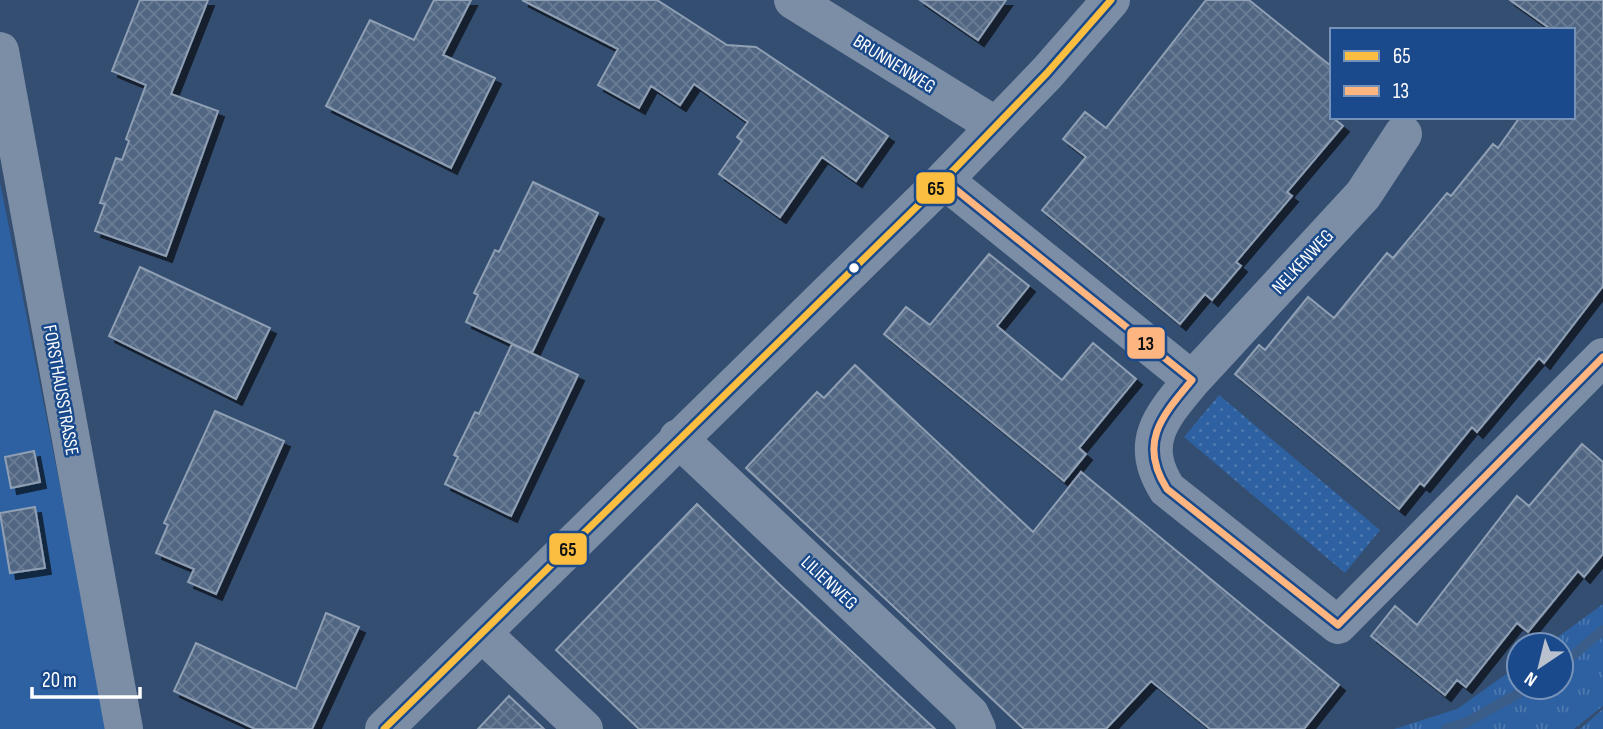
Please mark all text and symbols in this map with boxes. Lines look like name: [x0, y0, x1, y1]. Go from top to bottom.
legend: [1330, 28, 1575, 119]
street label: BRUNNENWEG: [849, 30, 940, 99]
text: 65: [1393, 44, 1411, 69]
text: 13: [1393, 79, 1409, 104]
line badge: 65: [915, 171, 956, 205]
text: 65: [927, 178, 945, 201]
street label: NELKENWEG: [1267, 225, 1339, 299]
unlabelled marker: [847, 261, 861, 275]
street label: FORSTHAUSSTRASSE: [38, 323, 83, 457]
line badge: 13: [1126, 326, 1166, 360]
text: 13: [1138, 333, 1154, 356]
line badge: 65: [548, 532, 588, 566]
text: 65: [559, 539, 577, 562]
street label: LILIENWEG: [796, 551, 862, 615]
north arrow: [1505, 631, 1575, 701]
scale bar: [32, 656, 140, 700]
text: N: [1520, 666, 1542, 691]
text: 20 m: [42, 668, 77, 693]

